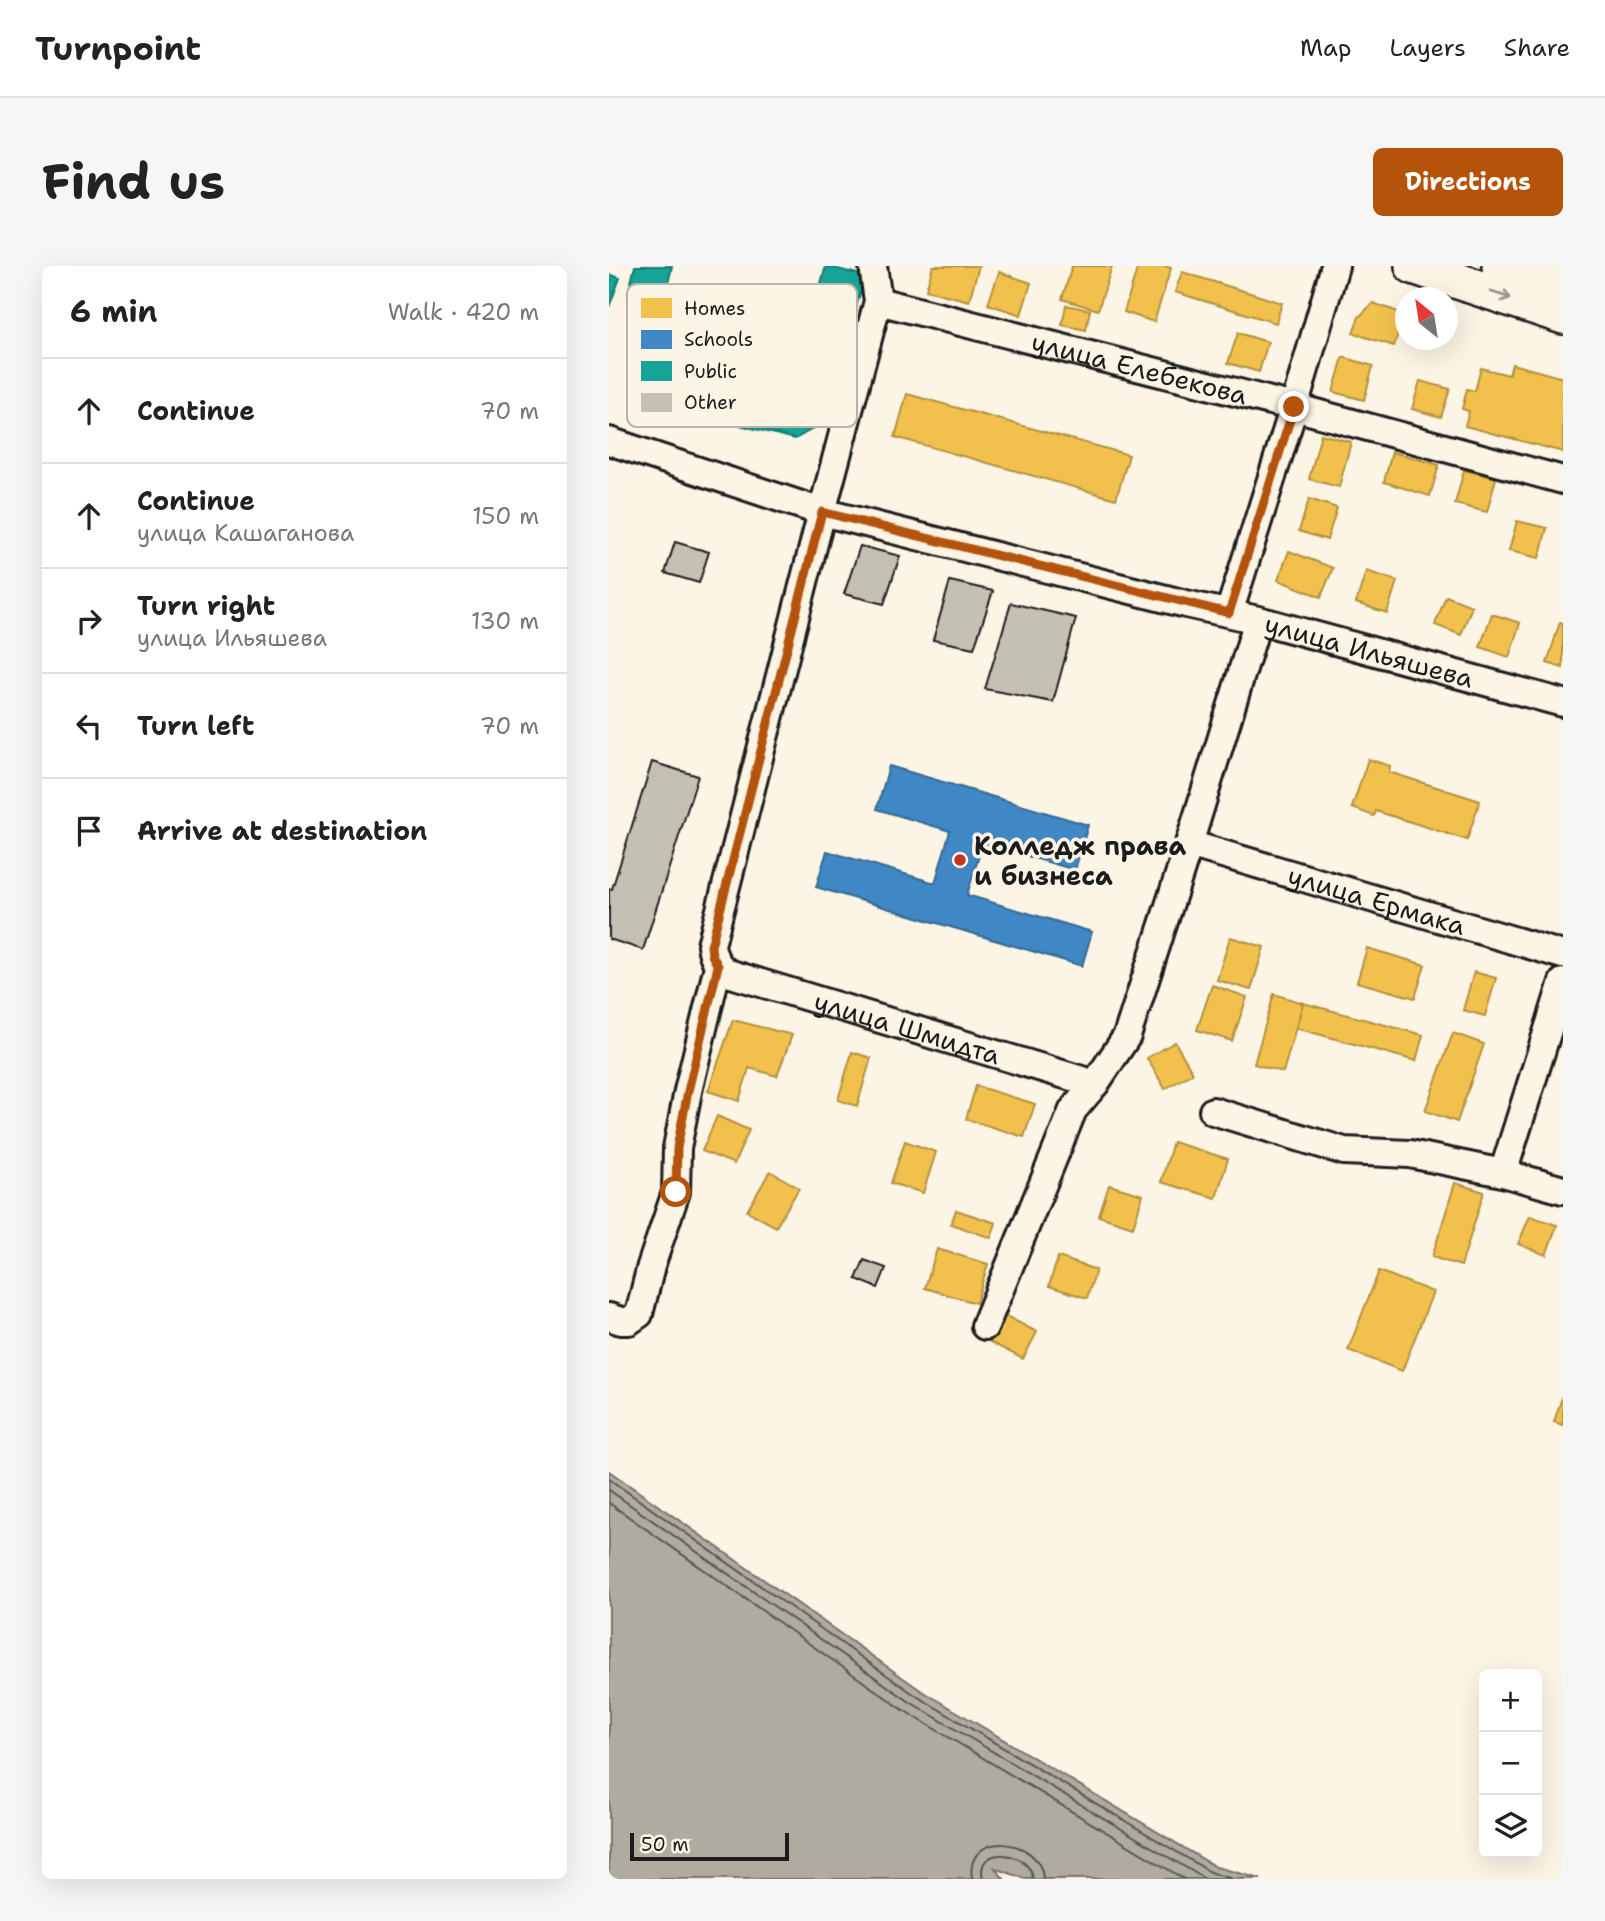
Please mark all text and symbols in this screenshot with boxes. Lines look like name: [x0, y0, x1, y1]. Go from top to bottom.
text: Turnpoint: [35, 26, 201, 71]
text: Map: [1300, 32, 1351, 64]
text: Layers: [1389, 32, 1466, 64]
text: Share: [1504, 32, 1570, 64]
button: Directions: [1373, 148, 1563, 216]
text: Find us: [42, 149, 225, 215]
legend: [627, 284, 857, 427]
north arrow: [1395, 287, 1458, 350]
one-way arrow: [1489, 290, 1511, 302]
text: 6 min: [70, 291, 157, 332]
text: Homes: [684, 296, 745, 321]
text: Walk · 420 m: [388, 297, 539, 327]
street label: улица Елебекова: [1028, 323, 1251, 412]
text: Schools: [684, 327, 753, 352]
text: Public: [684, 359, 737, 384]
text: Other: [684, 390, 737, 415]
route end: [1278, 391, 1309, 422]
icon: ahead: [70, 392, 108, 430]
text: Continue: [137, 393, 255, 428]
text: 70 m: [480, 396, 539, 426]
text: Continue: [137, 483, 255, 518]
icon: ahead: [70, 497, 108, 535]
text: 150 m: [472, 501, 539, 531]
text: улица Кашаганова: [137, 518, 354, 548]
text: Turn right: [137, 588, 275, 623]
icon: right: [70, 602, 108, 640]
street label: улица Ильяшева: [1261, 605, 1478, 695]
text: 130 m: [471, 606, 539, 636]
text: улица Ильяшева: [137, 623, 327, 653]
icon: left: [70, 707, 108, 745]
text: Turn left: [137, 708, 254, 743]
text: 70 m: [480, 711, 539, 741]
icon: arrive: [70, 812, 108, 850]
text: Arrive at destination: [137, 813, 427, 848]
place label: Колледж права и бизнеса: [974, 828, 1186, 893]
marker: Колледж права и бизнеса: [952, 852, 968, 868]
street label: улица Ермака: [1284, 857, 1470, 943]
street label: улица Шмидта: [810, 983, 1005, 1072]
route start: [660, 1176, 691, 1207]
map controls: [1479, 1669, 1542, 1858]
button: +: [1479, 1669, 1542, 1732]
button: −: [1479, 1732, 1542, 1795]
button: layers: [1479, 1795, 1542, 1858]
scale bar: [630, 1830, 789, 1862]
text: 50 m: [641, 1832, 689, 1857]

